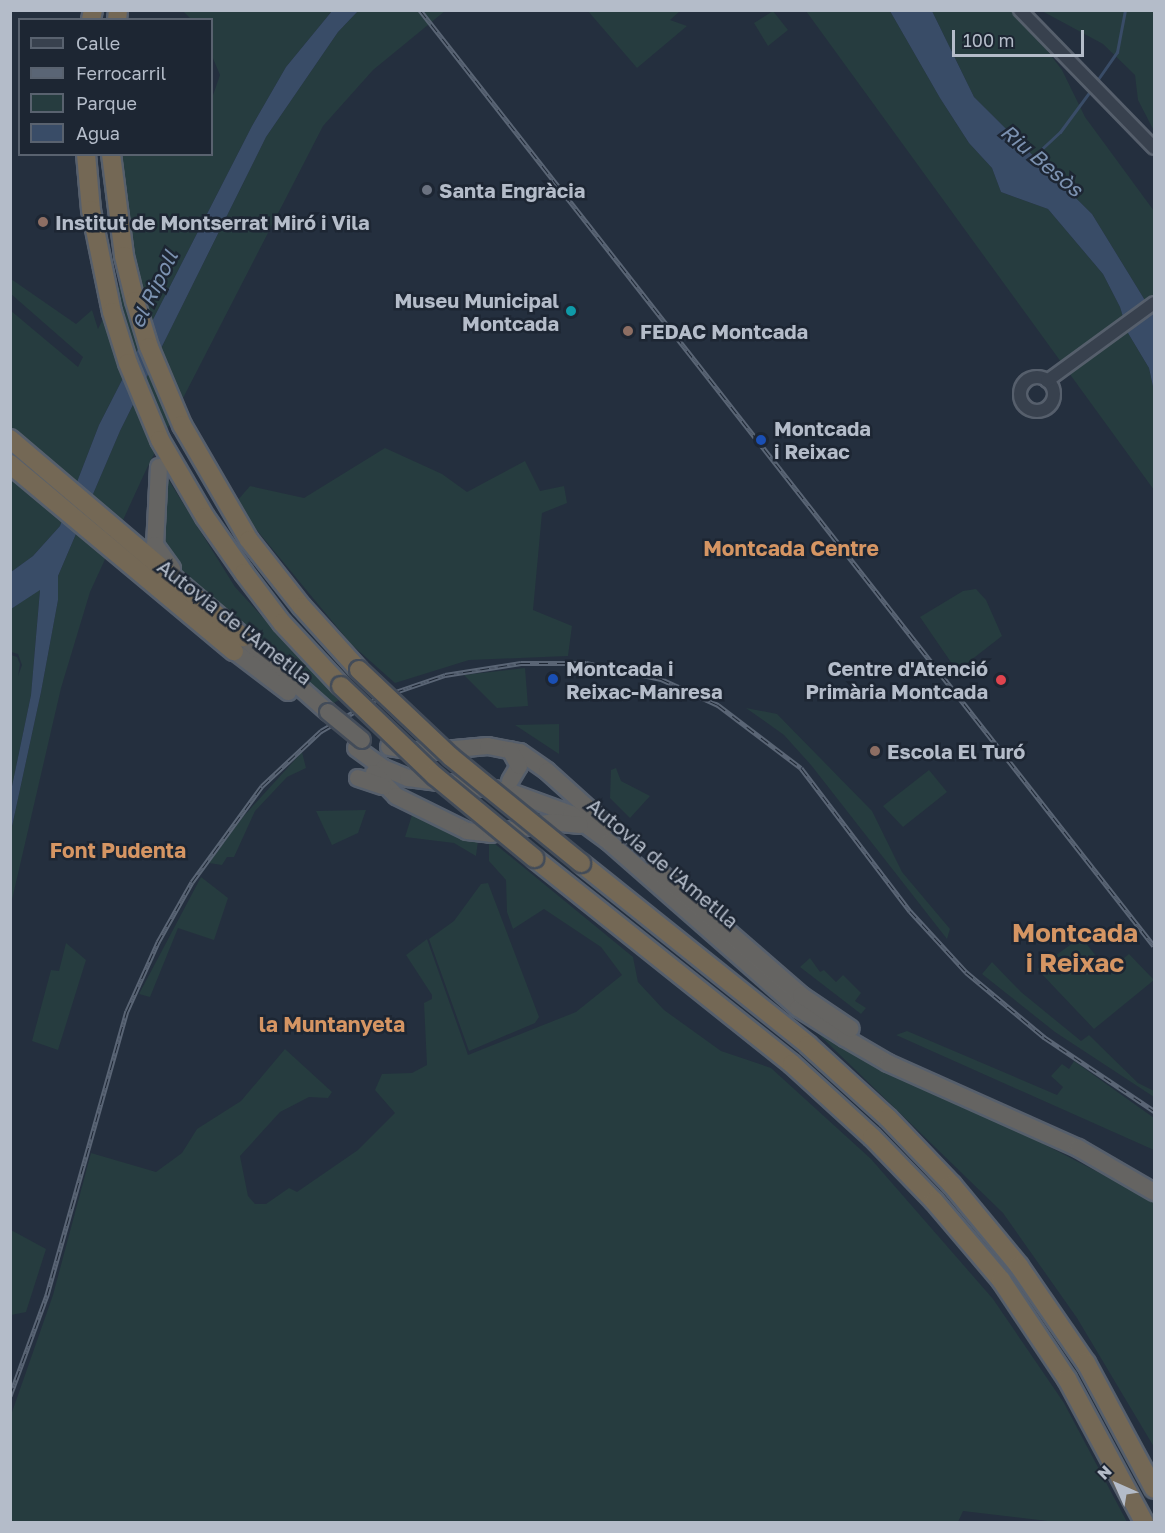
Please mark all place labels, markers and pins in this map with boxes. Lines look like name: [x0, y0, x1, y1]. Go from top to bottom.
place label: Santa Engràcia: [439, 178, 585, 202]
marker: Santa Engràcia: [420, 183, 434, 197]
place label: Institut de Montserrat Miró i Vila: [55, 210, 370, 234]
marker: Institut de Montserrat Miró i Vila: [36, 215, 50, 229]
place label: Museu Municipal Montcada: [395, 288, 559, 335]
marker: Museu Municipal Montcada: [564, 304, 578, 318]
place label: FEDAC Montcada: [640, 319, 808, 343]
marker: FEDAC Montcada: [621, 324, 635, 338]
place label: Montcada i Reixac: [774, 416, 871, 463]
marker: Montcada i Reixac: [752, 431, 770, 449]
place label: Montcada i Reixac-Manresa: [566, 656, 723, 703]
place label: Centre d'Atenció Primària Montcada: [805, 656, 988, 703]
marker: Montcada i Reixac-Manresa: [544, 670, 562, 688]
marker: Centre d'Atenció Primària Montcada: [992, 671, 1010, 689]
place label: Escola El Turó: [887, 739, 1025, 763]
marker: Escola El Turó: [868, 744, 882, 758]

